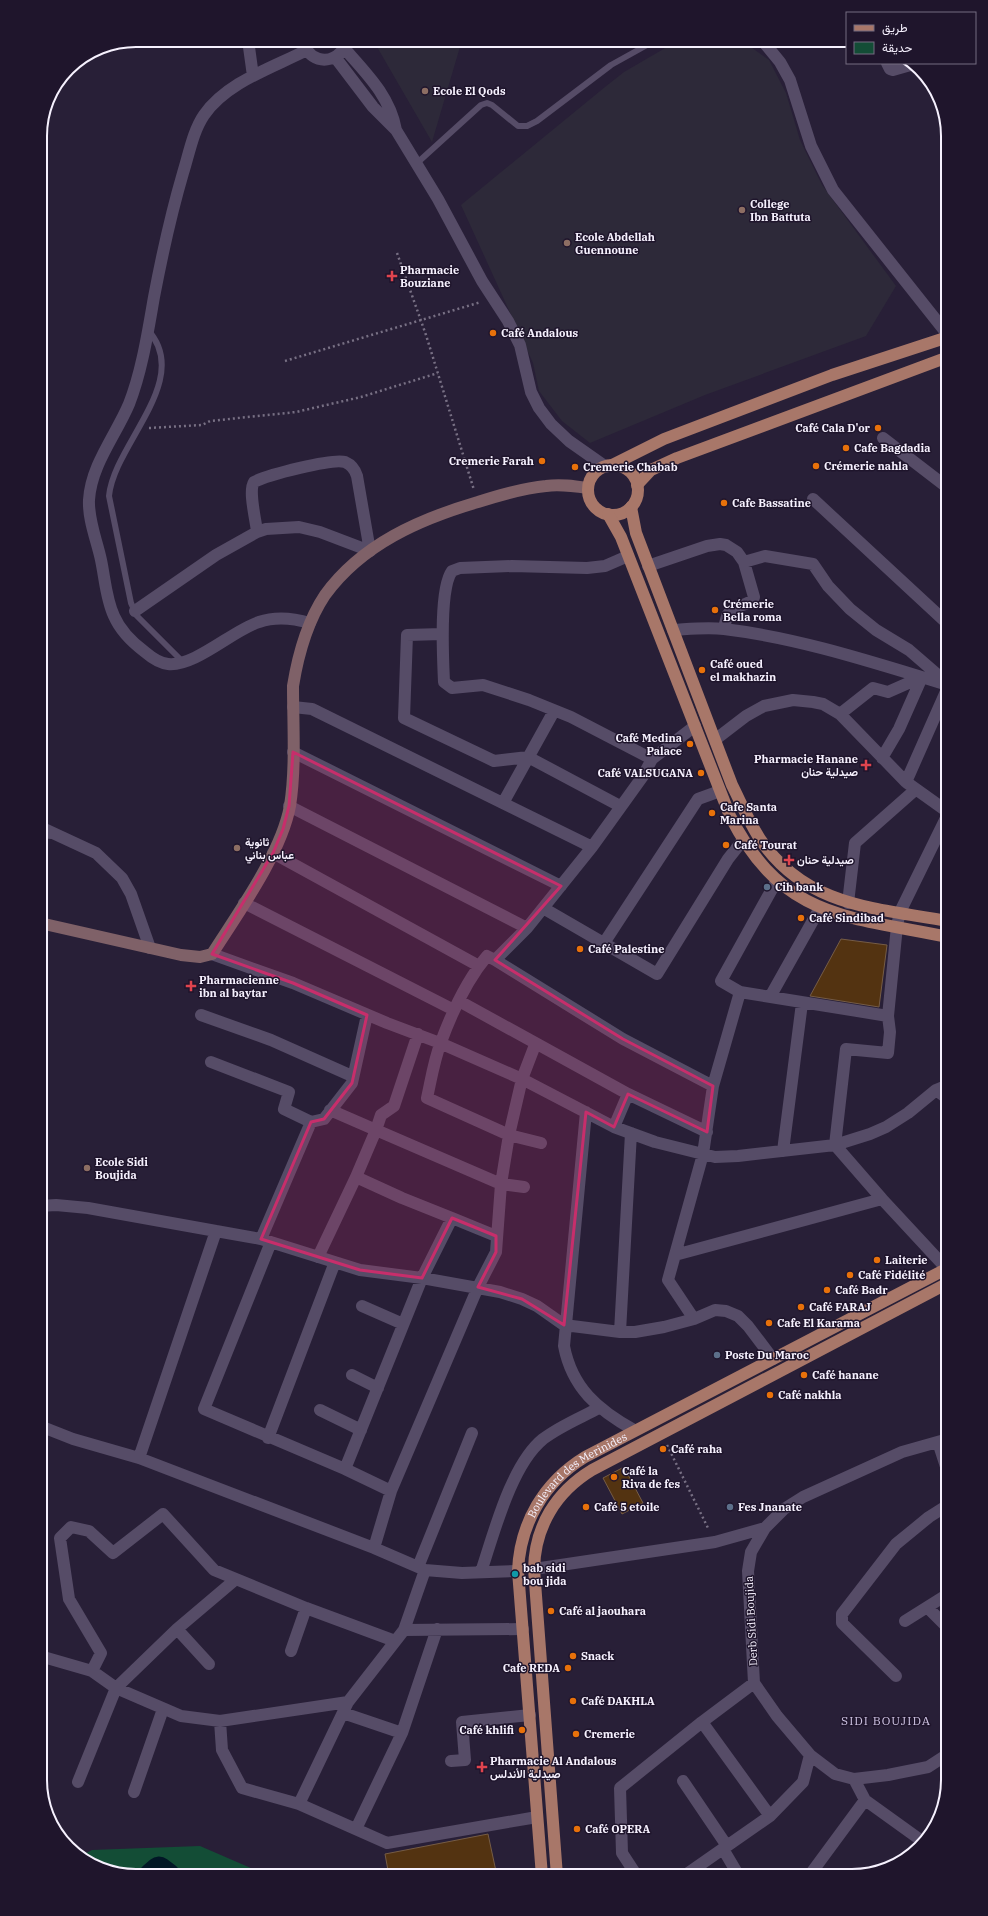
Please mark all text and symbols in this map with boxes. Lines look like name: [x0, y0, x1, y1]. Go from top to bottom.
legend: [846, 12, 976, 64]
text: طريق: [882, 20, 908, 36]
text: حديقة: [882, 40, 912, 55]
place label: Ecole El Qods: [433, 84, 506, 98]
marker: Ecole El Qods: [420, 86, 430, 96]
place label: College Ibn Battuta: [750, 197, 811, 224]
marker: College Ibn Battuta: [737, 205, 747, 215]
place label: Ecole Abdellah Guennoune: [575, 230, 655, 257]
marker: Ecole Abdellah Guennoune: [562, 238, 572, 248]
place label: Pharmacie Bouziane: [400, 263, 459, 290]
marker: Pharmacie Bouziane: [387, 271, 397, 281]
place label: Café Andalous: [501, 326, 579, 340]
marker: Café Andalous: [488, 328, 498, 338]
place label: Café Cala D'or: [795, 421, 871, 435]
marker: Café Cala D'or: [873, 423, 883, 433]
place label: Cafe Bagdadia: [854, 441, 931, 455]
marker: Cafe Bagdadia: [841, 443, 851, 453]
place label: Cremerie Farah: [449, 454, 534, 468]
marker: Cremerie Farah: [537, 456, 547, 466]
place label: Crémerie nahla: [824, 459, 908, 473]
place label: Cremerie Chabab: [583, 460, 678, 474]
marker: Crémerie nahla: [811, 461, 821, 471]
marker: Cremerie Chabab: [570, 462, 580, 472]
place label: Cafe Bassatine: [732, 496, 811, 510]
marker: Cafe Bassatine: [719, 498, 729, 508]
place label: Crémerie Bella roma: [723, 597, 782, 624]
marker: Crémerie Bella roma: [710, 605, 720, 615]
place label: Café oued el makhazin: [710, 657, 776, 684]
marker: Café oued el makhazin: [697, 665, 707, 675]
place label: Café Medina Palace: [615, 731, 682, 758]
marker: Café Medina Palace: [685, 739, 695, 749]
place label: Pharmacie Hanane صيدلية حنان: [754, 752, 858, 779]
marker: Pharmacie Hanane صيدلية حنان: [861, 760, 871, 770]
place label: Café VALSUGANA: [598, 766, 693, 780]
marker: Café VALSUGANA: [696, 768, 706, 778]
place label: Cafe Santa Marina: [720, 800, 777, 827]
marker: Cafe Santa Marina: [707, 808, 717, 818]
place label: ثانوية عباس بناني: [245, 835, 294, 864]
place label: Café Tourat: [734, 838, 797, 852]
marker: Café Tourat: [721, 840, 731, 850]
marker: ثانوية عباس بناني: [232, 843, 242, 853]
place label: صيدلية حنان: [797, 853, 854, 867]
marker: صيدلية حنان: [784, 855, 794, 865]
place label: Cih bank: [775, 880, 823, 894]
marker: Cih bank: [762, 882, 772, 892]
place label: Café Sindibad: [809, 911, 884, 925]
marker: Café Sindibad: [796, 913, 806, 923]
place label: Café Palestine: [588, 942, 665, 956]
marker: Café Palestine: [575, 944, 585, 954]
place label: Pharmacienne ibn al baytar: [199, 973, 279, 1000]
marker: Pharmacienne ibn al baytar: [186, 981, 196, 991]
place label: Ecole Sidi Boujida: [95, 1155, 148, 1182]
marker: Ecole Sidi Boujida: [82, 1163, 92, 1173]
place label: Laiterie: [885, 1253, 928, 1267]
marker: Laiterie: [872, 1255, 882, 1265]
place label: Café Fidélité: [858, 1268, 925, 1282]
marker: Café Fidélité: [845, 1270, 855, 1280]
place label: Café Badr: [835, 1283, 888, 1297]
marker: Café Badr: [822, 1285, 832, 1295]
place label: Café FARAJ: [809, 1300, 871, 1314]
marker: Café FARAJ: [796, 1302, 806, 1312]
place label: Cafe El Karama: [777, 1316, 860, 1330]
marker: Cafe El Karama: [764, 1318, 774, 1328]
place label: Poste Du Maroc: [725, 1348, 809, 1362]
marker: Poste Du Maroc: [712, 1350, 722, 1360]
place label: Café hanane: [812, 1368, 879, 1382]
marker: Café hanane: [799, 1370, 809, 1380]
place label: Café nakhla: [778, 1388, 842, 1402]
marker: Café nakhla: [765, 1390, 775, 1400]
street label: Boulevard des Merinides: [525, 1429, 629, 1520]
place label: Café raha: [671, 1442, 722, 1456]
marker: Café raha: [658, 1444, 668, 1454]
place label: Café la Riva de fes: [622, 1464, 681, 1491]
marker: Café la Riva de fes: [609, 1472, 619, 1482]
place label: Café 5 etoile: [594, 1500, 660, 1514]
place label: Fes Jnanate: [738, 1500, 802, 1514]
marker: Café 5 etoile: [581, 1502, 591, 1512]
marker: Fes Jnanate: [725, 1502, 735, 1512]
place label: bab sidi bou jida: [523, 1561, 566, 1588]
marker: bab sidi bou jida: [510, 1569, 520, 1579]
street label: Derb Sidi Boujida: [742, 1576, 760, 1666]
place label: Café al jaouhara: [559, 1604, 646, 1618]
marker: Café al jaouhara: [546, 1606, 556, 1616]
place label: Snack: [581, 1649, 614, 1663]
marker: Snack: [568, 1651, 578, 1661]
place label: Cafe REDA: [503, 1661, 560, 1675]
marker: Cafe REDA: [563, 1663, 573, 1673]
place label: Café DAKHLA: [581, 1694, 655, 1708]
marker: Café DAKHLA: [568, 1696, 578, 1706]
district label: SIDI BOUJIDA: [841, 1713, 931, 1728]
place label: Café khlifi: [459, 1723, 514, 1737]
marker: Café khlifi: [517, 1725, 527, 1735]
place label: Cremerie: [584, 1727, 635, 1741]
marker: Cremerie: [571, 1729, 581, 1739]
place label: Pharmacie Al Andalous صيدلية الأندلس: [490, 1754, 617, 1781]
marker: Pharmacie Al Andalous صيدلية الأندلس: [477, 1762, 487, 1772]
place label: Café OPERA: [585, 1822, 650, 1836]
marker: Café OPERA: [572, 1824, 582, 1834]

